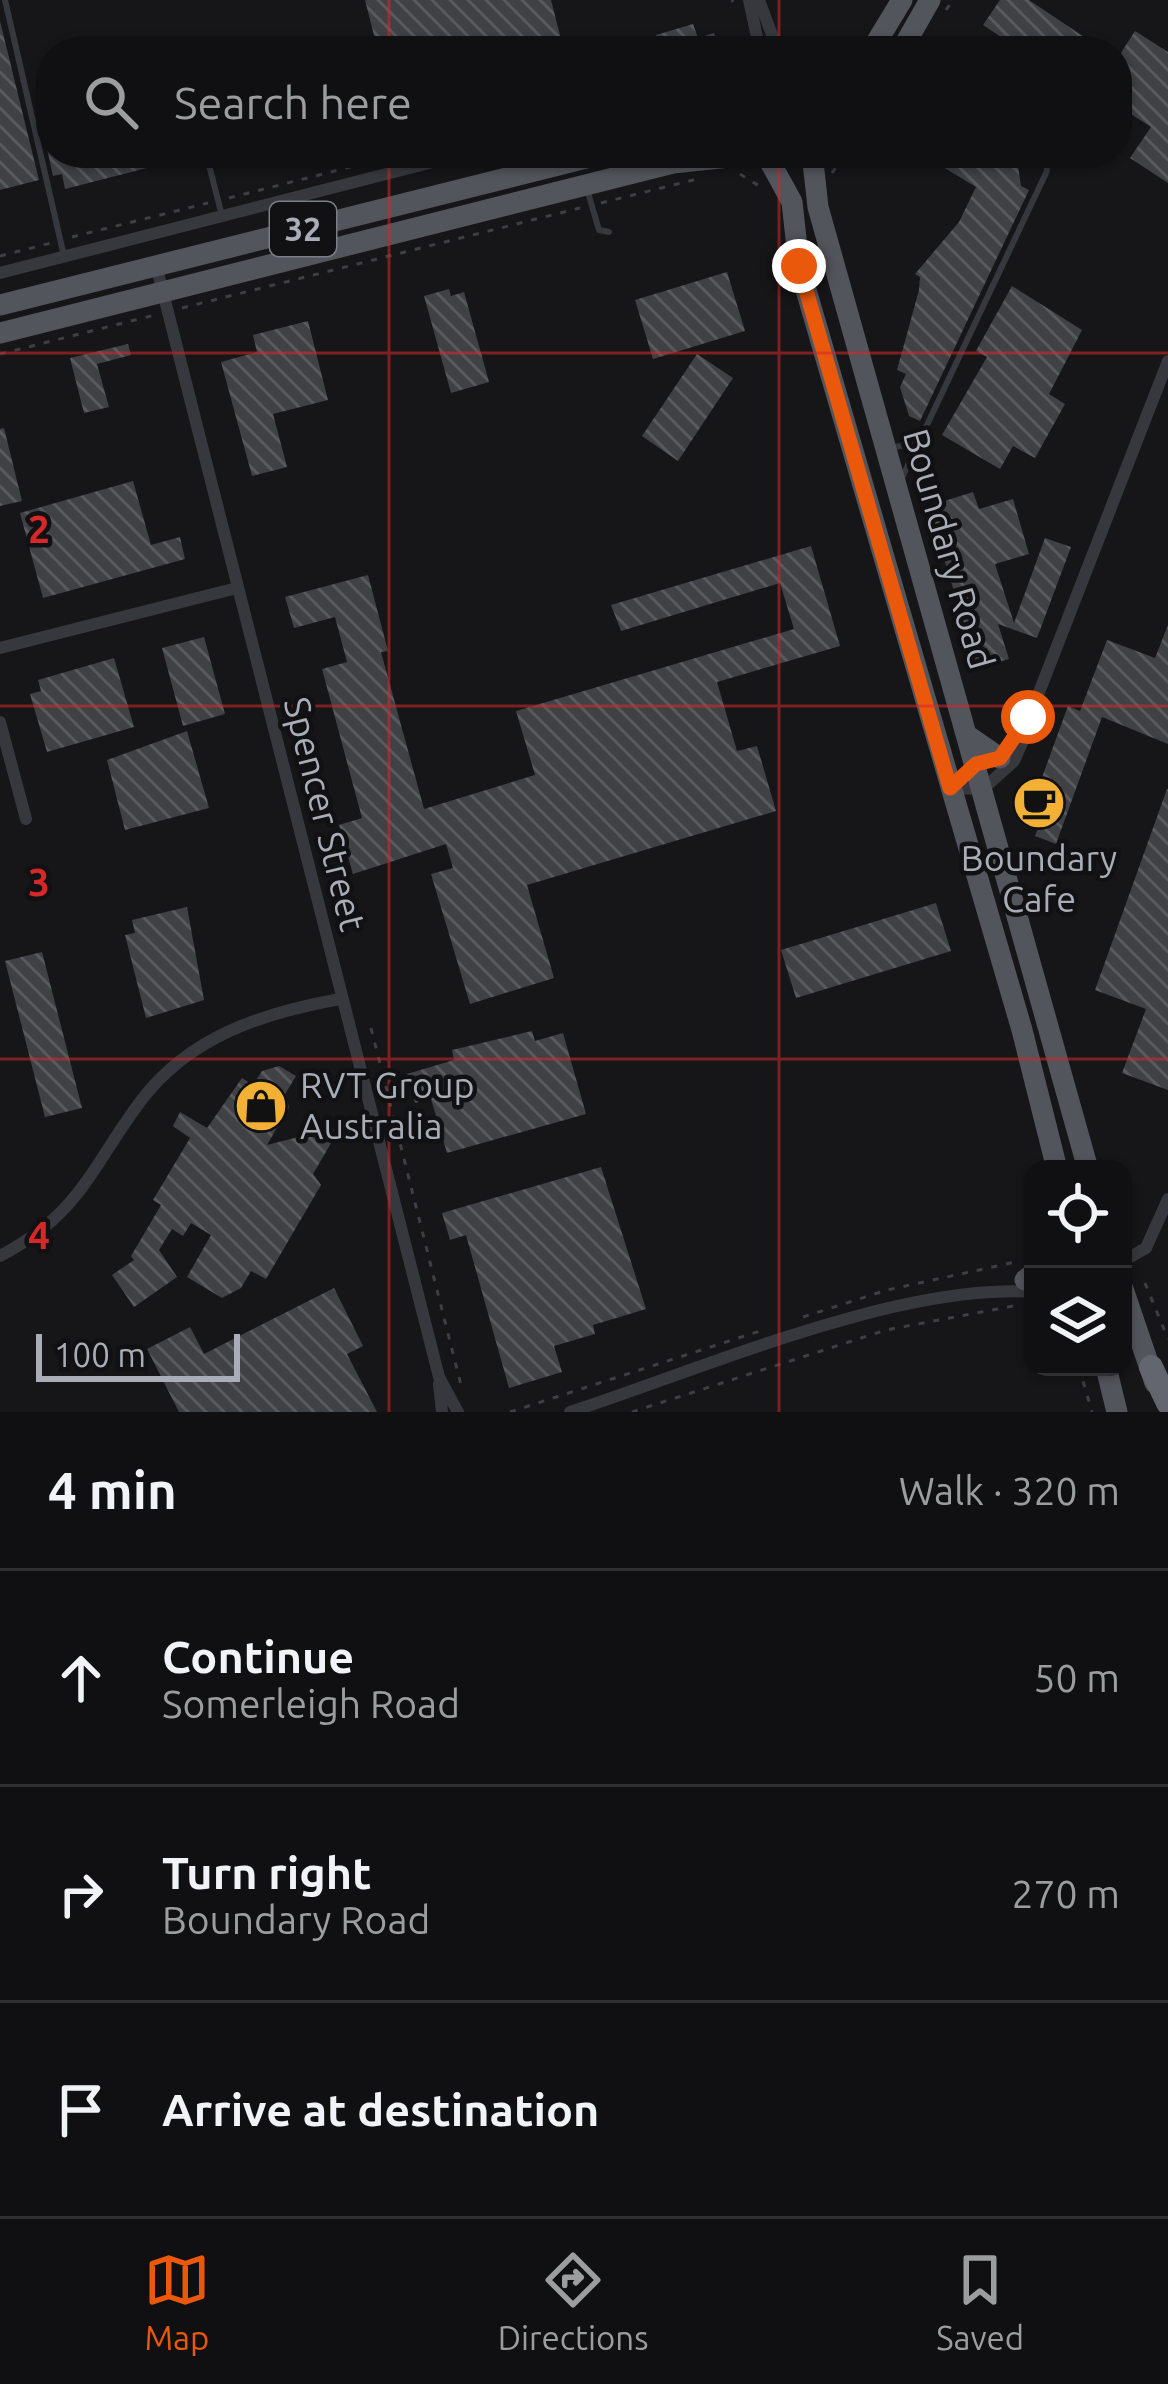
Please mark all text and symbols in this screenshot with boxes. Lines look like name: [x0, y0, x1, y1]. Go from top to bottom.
search box: [36, 36, 1132, 168]
icon: search: [78, 69, 144, 135]
text: Search here: [174, 77, 412, 128]
road number: 32: [270, 202, 336, 256]
route end: [772, 239, 826, 293]
street label: Boundary Road: [896, 424, 1003, 674]
text: 2: [28, 507, 50, 550]
route start: [1001, 690, 1055, 744]
street label: Spencer Street: [277, 693, 374, 935]
cafe icon: Boundary Cafe: [1011, 775, 1067, 831]
place label: Boundary Cafe: [961, 837, 1117, 919]
text: 3: [28, 860, 50, 903]
place label: RVT Group Australia: [300, 1064, 475, 1146]
shop icon: RVT Group Australia: [233, 1078, 289, 1134]
map controls: [1024, 1160, 1132, 1376]
button: locate: [1024, 1160, 1132, 1268]
text: 4: [28, 1213, 50, 1256]
button: layers: [1024, 1268, 1132, 1376]
scale bar: [36, 1328, 240, 1381]
text: 100 m: [54, 1336, 146, 1373]
text: 4 min: [48, 1461, 177, 1519]
text: Walk · 320 m: [899, 1469, 1120, 1512]
text: Continue: [162, 1631, 354, 1682]
icon: ahead: [48, 1645, 114, 1711]
text: 50 m: [1033, 1656, 1120, 1699]
text: Somerleigh Road: [162, 1682, 460, 1725]
text: Turn right: [162, 1847, 371, 1898]
icon: right: [48, 1861, 114, 1927]
text: 270 m: [1011, 1872, 1120, 1915]
text: Boundary Road: [162, 1898, 430, 1941]
icon: arrive: [48, 2077, 114, 2143]
text: Arrive at destination: [162, 2084, 599, 2135]
tab: Map: [144, 2247, 210, 2356]
tab: Directions: [498, 2247, 648, 2356]
tab: Saved: [936, 2247, 1024, 2356]

